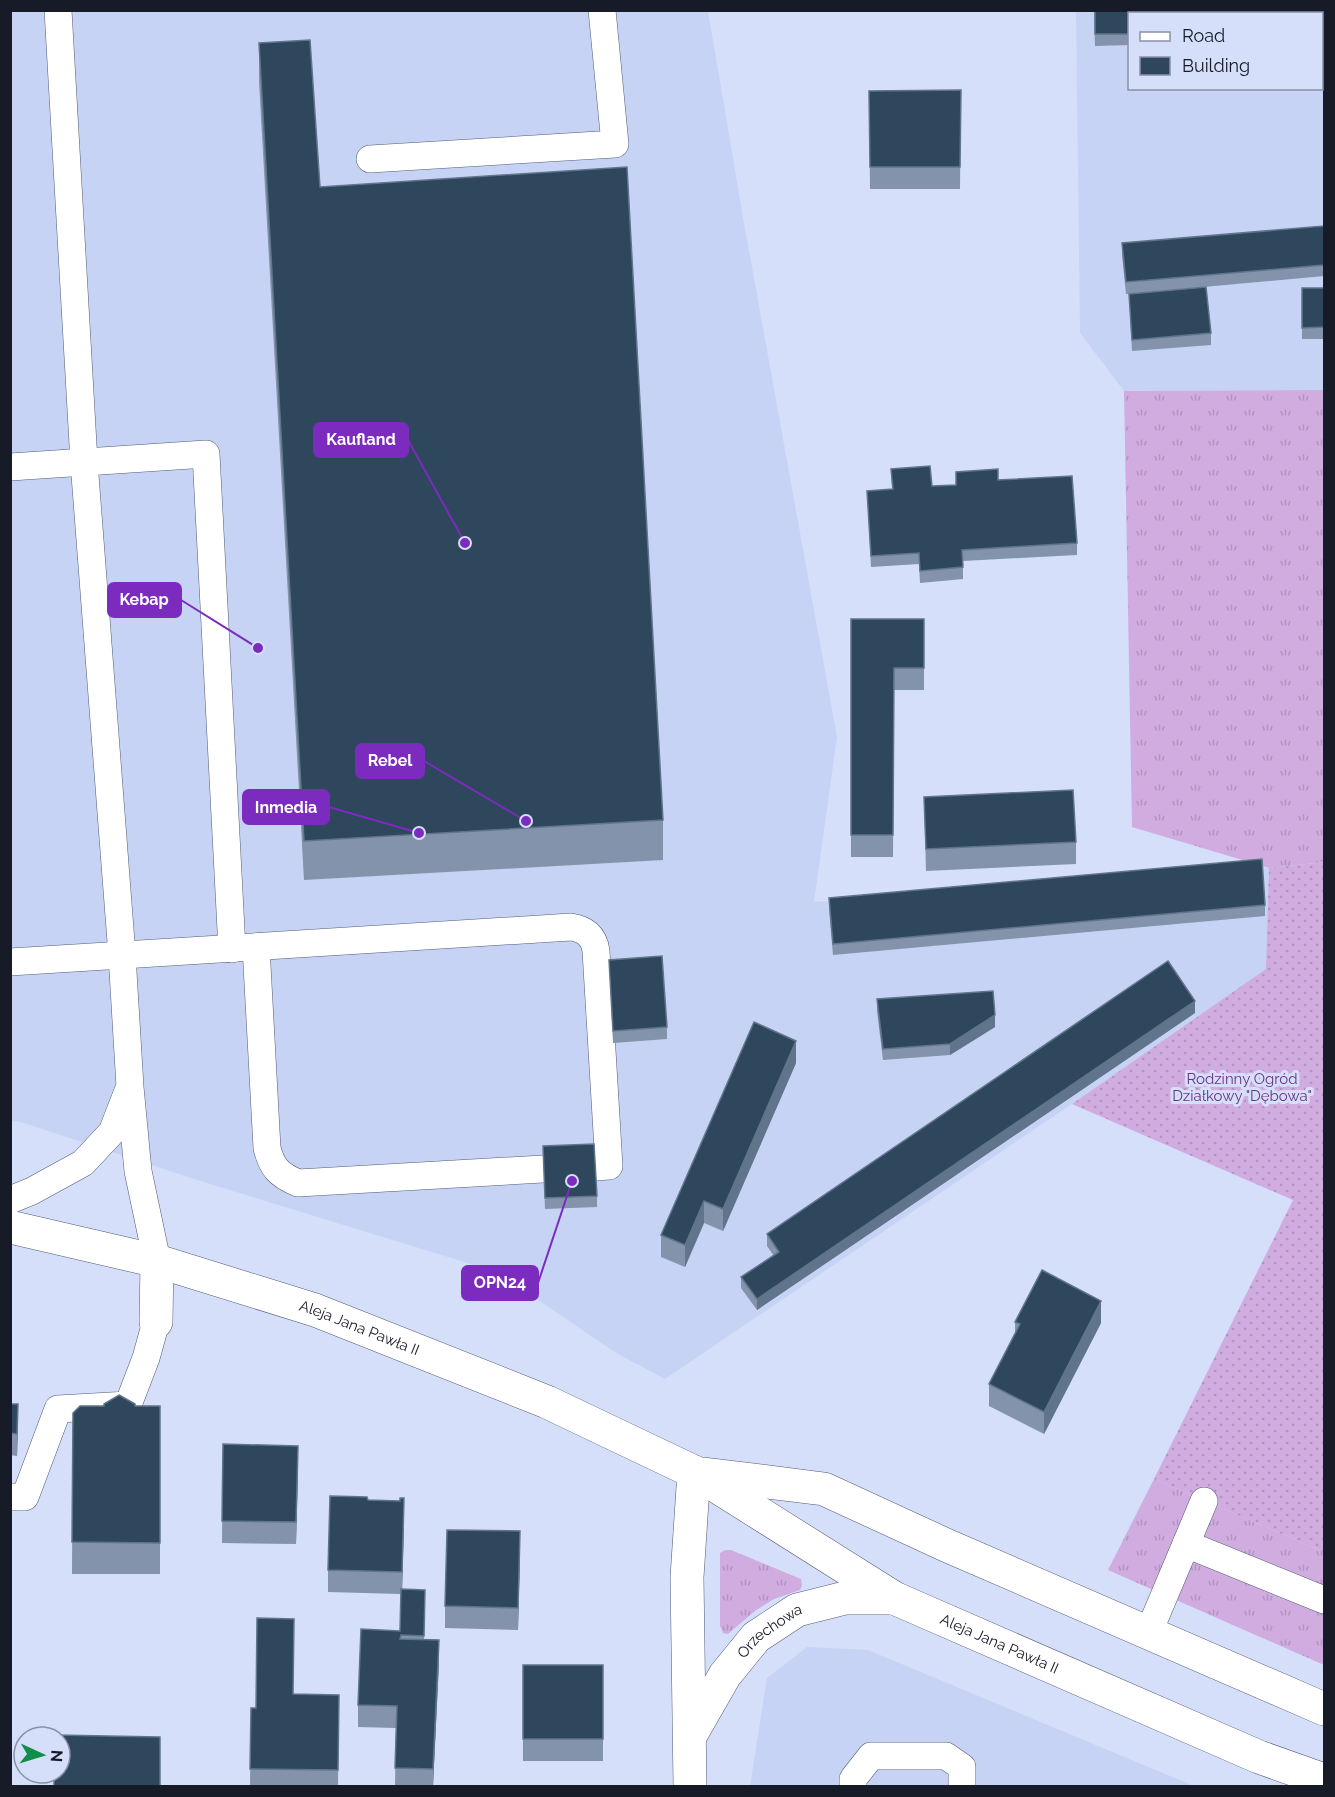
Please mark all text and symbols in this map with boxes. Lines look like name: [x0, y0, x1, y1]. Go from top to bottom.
legend: [1128, 12, 1323, 90]
text: Road: [1182, 25, 1225, 46]
text: Building: [1182, 55, 1250, 76]
callout: Kaufland: [314, 423, 408, 457]
text: Kaufland: [326, 430, 396, 449]
callout: Kebap: [108, 583, 181, 617]
text: Kebap: [119, 590, 169, 609]
callout: Rebel: [356, 744, 424, 778]
text: Rebel: [368, 751, 413, 770]
callout: Inmedia: [243, 790, 329, 824]
text: Inmedia: [255, 798, 317, 817]
park label: Rodzinny Ogród Działkowy "Dębowa": [1172, 1070, 1312, 1105]
callout: OPN24: [462, 1266, 538, 1300]
text: OPN24: [474, 1273, 526, 1292]
street label: Aleja Jana Pawła II: [297, 1297, 422, 1359]
street label: Orzechowa: [734, 1600, 804, 1662]
street label: Aleja Jana Pawła II: [937, 1610, 1061, 1678]
north arrow: [12, 1725, 72, 1785]
text: N: [47, 1749, 66, 1763]

